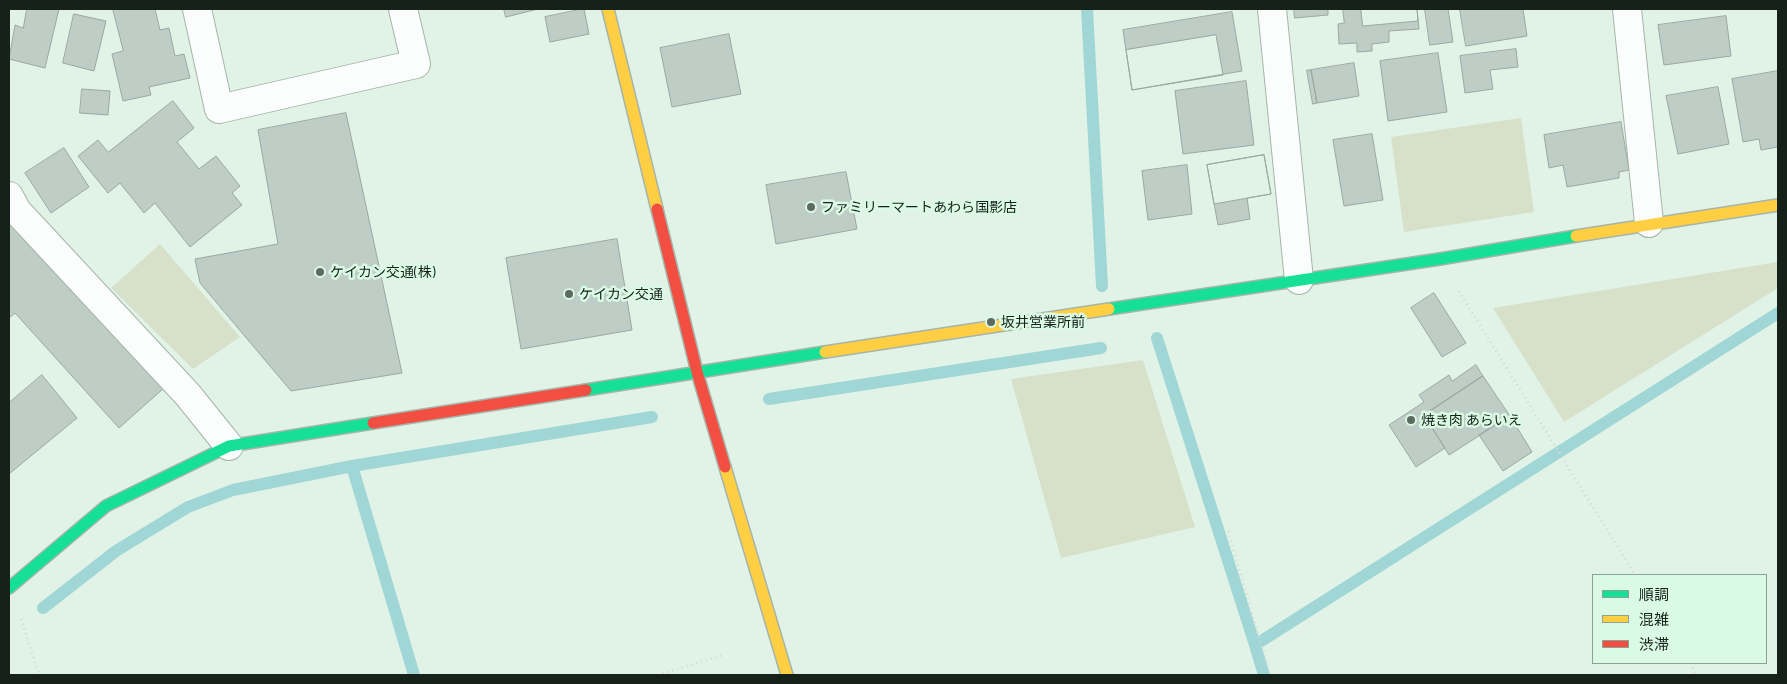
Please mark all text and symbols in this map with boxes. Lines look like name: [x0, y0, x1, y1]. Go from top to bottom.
place label: ファミリーマートあわら国影店: [821, 199, 1017, 215]
marker: ファミリーマートあわら国影店: [805, 201, 817, 213]
place label: ケイカン交通(株): [330, 264, 435, 280]
marker: ケイカン交通(株): [314, 266, 326, 278]
place label: ケイカン交通: [579, 286, 663, 302]
marker: ケイカン交通: [563, 288, 575, 300]
place label: 坂井営業所前: [1001, 314, 1085, 330]
marker: 坂井営業所前: [985, 316, 997, 328]
place label: 焼き肉 あらいえ: [1421, 412, 1522, 428]
marker: 焼き肉 あらいえ: [1405, 414, 1417, 426]
legend: [1592, 574, 1767, 664]
text: 順調: [1639, 585, 1669, 603]
text: 混雑: [1639, 610, 1669, 628]
text: 渋滞: [1639, 635, 1669, 653]

